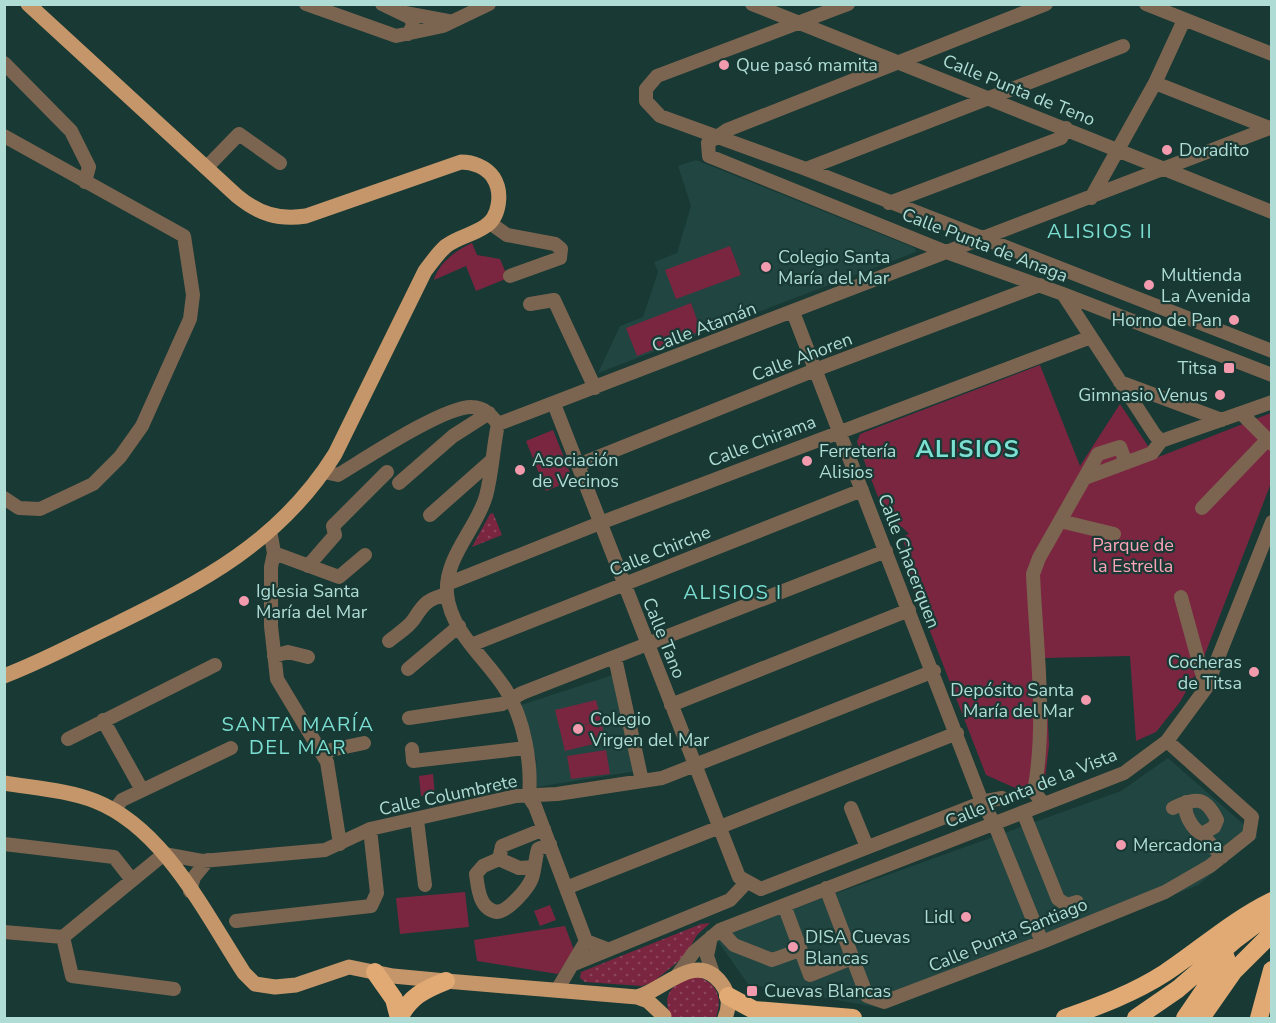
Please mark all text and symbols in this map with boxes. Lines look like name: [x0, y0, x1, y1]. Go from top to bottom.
street label: Calle Punta de Teno: [939, 48, 1099, 132]
place label: Que pasó mamita: [736, 53, 878, 77]
marker: Que pasó mamita: [717, 58, 731, 72]
place label: Doradito: [1179, 138, 1249, 162]
marker: Doradito: [1160, 143, 1174, 157]
street label: Calle Punta de Anaga: [899, 202, 1071, 288]
district label: ALISIOS II: [1047, 218, 1153, 245]
place label: Colegio Santa María del Mar: [778, 245, 890, 290]
marker: Colegio Santa María del Mar: [759, 260, 773, 274]
place label: Multienda La Avenida: [1161, 263, 1251, 308]
marker: Multienda La Avenida: [1142, 278, 1156, 292]
street label: Calle Atamán: [648, 296, 760, 358]
place label: Horno de Pan: [1112, 308, 1222, 332]
marker: Horno de Pan: [1227, 313, 1241, 327]
street label: Calle Ahoren: [748, 327, 856, 387]
place label: Titsa: [1177, 356, 1217, 380]
marker: Titsa: [1222, 361, 1236, 375]
place label: Gimnasio Venus: [1078, 383, 1208, 407]
marker: Gimnasio Venus: [1213, 388, 1227, 402]
street label: Calle Chirama: [705, 409, 819, 473]
district label: ALISIOS: [916, 433, 1020, 465]
place label: Ferretería Alisios: [819, 439, 896, 484]
place label: Asociación de Vecinos: [532, 448, 619, 493]
marker: Ferretería Alisios: [800, 454, 814, 468]
marker: Asociación de Vecinos: [513, 463, 527, 477]
street label: Calle Chacerquen: [872, 490, 946, 632]
street label: Calle Chirche: [606, 520, 714, 582]
park label: Parque de la Estrella: [1092, 533, 1174, 578]
place label: Iglesia Santa María del Mar: [256, 579, 368, 624]
district label: ALISIOS I: [683, 579, 783, 606]
marker: Iglesia Santa María del Mar: [237, 594, 251, 608]
street label: Calle Tano: [637, 594, 691, 682]
place label: Cocheras de Titsa: [1168, 650, 1242, 695]
marker: Cocheras de Titsa: [1247, 665, 1261, 679]
place label: Depósito Santa María del Mar: [950, 678, 1075, 723]
marker: Depósito Santa María del Mar: [1079, 693, 1093, 707]
place label: Colegio Virgen del Mar: [589, 707, 710, 752]
district label: SANTA MARÍA DEL MAR: [221, 711, 375, 761]
marker: Colegio Virgen del Mar: [571, 722, 585, 736]
street label: Calle Punta de la Vista: [941, 743, 1121, 833]
street label: Calle Columbrete: [377, 769, 519, 821]
place label: Mercadona: [1133, 833, 1222, 857]
marker: Mercadona: [1114, 838, 1128, 852]
street label: Calle Punta Santiago: [925, 892, 1091, 978]
place label: Lidl: [924, 905, 955, 929]
marker: Lidl: [959, 910, 973, 924]
place label: DISA Cuevas Blancas: [805, 925, 911, 970]
marker: DISA Cuevas Blancas: [786, 940, 800, 954]
place label: Cuevas Blancas: [764, 979, 891, 1003]
marker: Cuevas Blancas: [745, 984, 759, 998]

